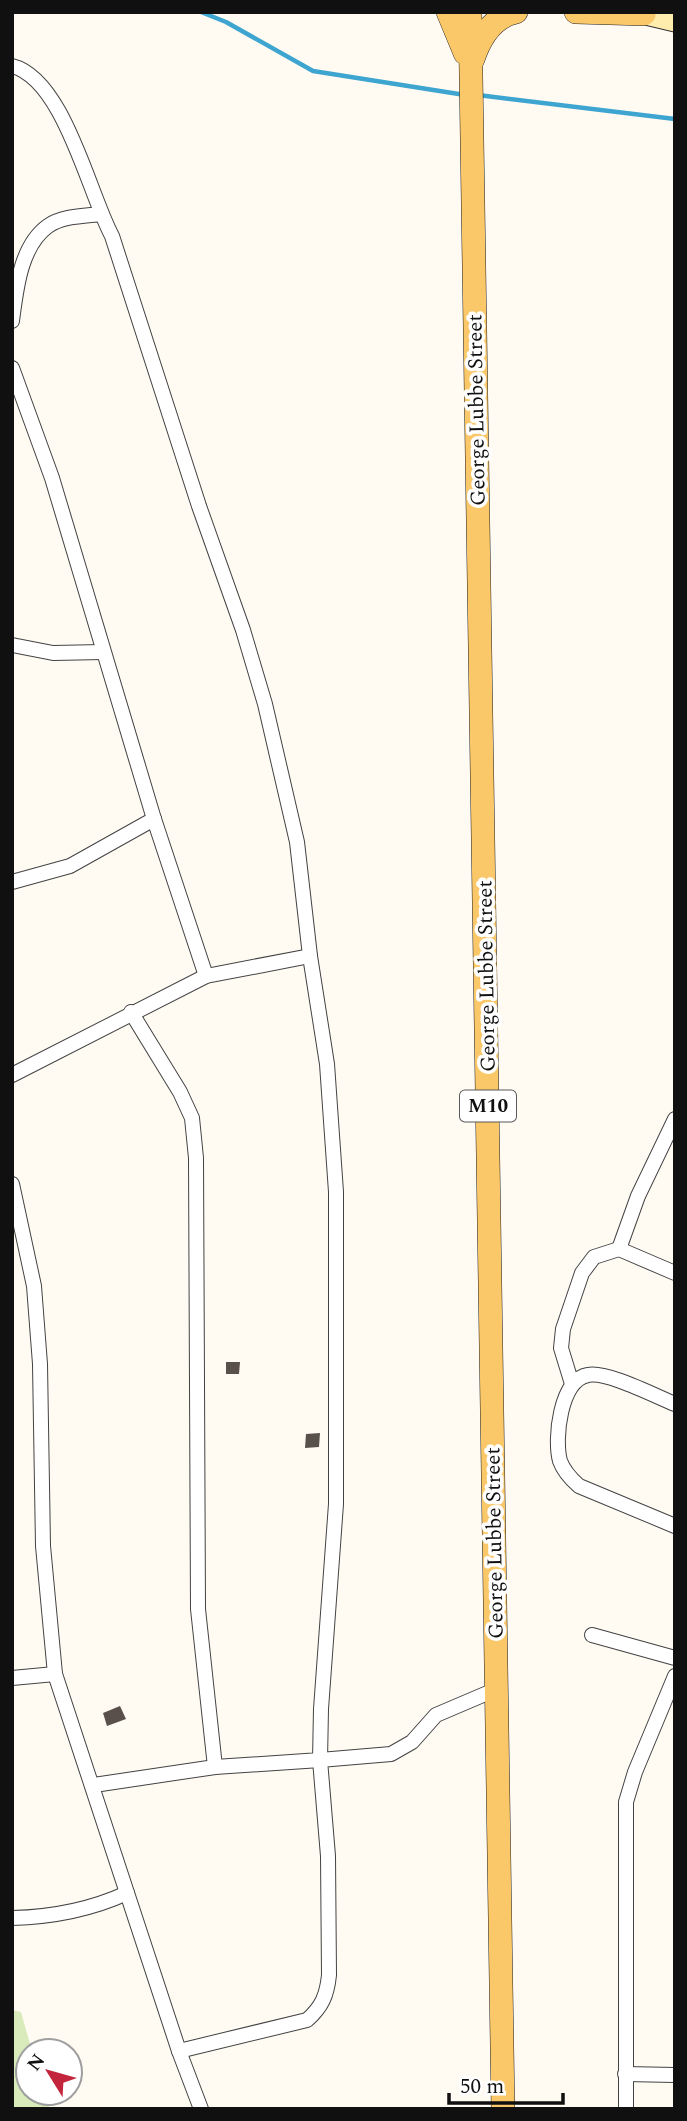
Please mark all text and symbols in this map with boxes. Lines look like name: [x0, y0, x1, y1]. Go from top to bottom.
street label: George Lubbe Street: [459, 314, 495, 506]
street label: George Lubbe Street: [469, 880, 505, 1072]
road number: M10: [460, 1090, 516, 1122]
street label: George Lubbe Street: [477, 1447, 513, 1639]
north arrow: [14, 2037, 84, 2107]
text: N: [20, 2048, 53, 2078]
scale bar: [449, 2062, 563, 2106]
text: 50 m: [460, 2071, 504, 2103]

